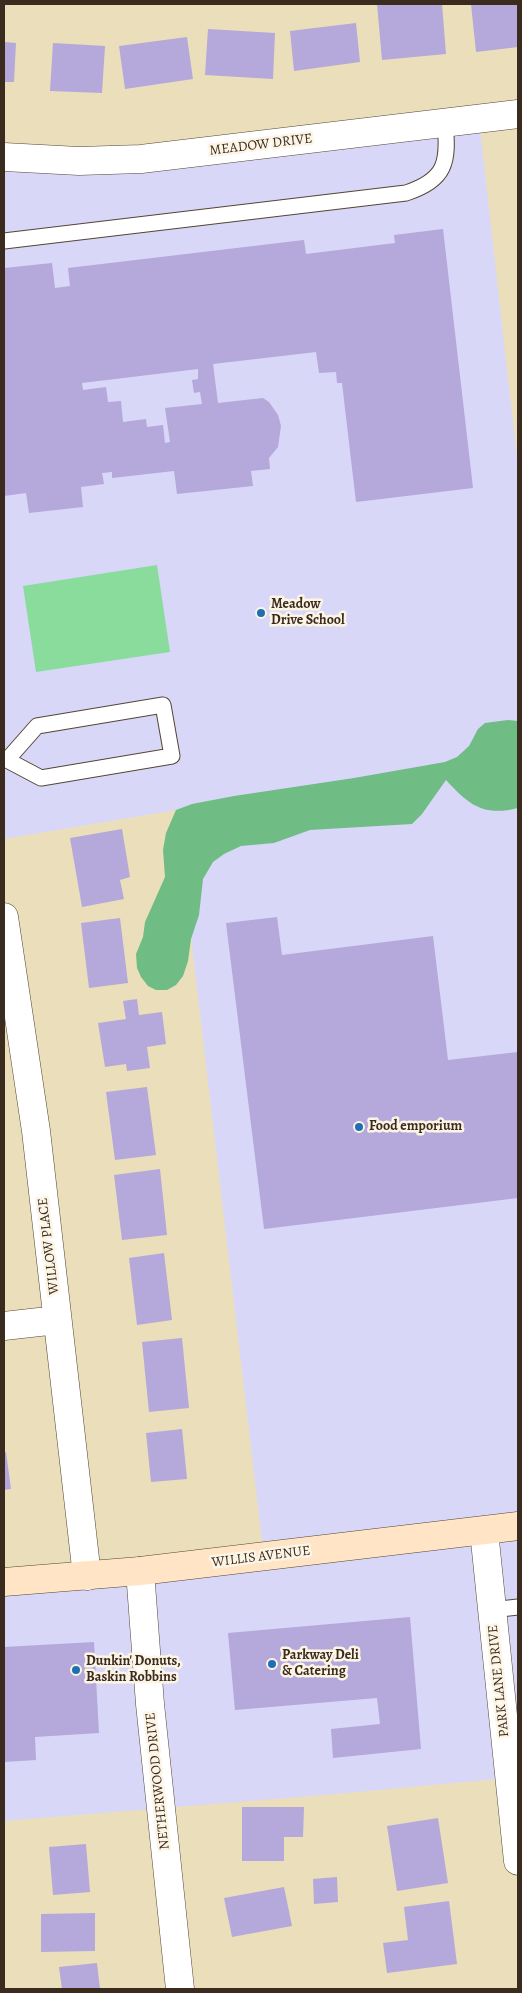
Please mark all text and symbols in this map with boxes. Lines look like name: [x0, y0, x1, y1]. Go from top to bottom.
street label: MEADOW DRIVE: [209, 130, 313, 160]
place label: Meadow Drive School: [271, 597, 345, 630]
marker: Meadow Drive School: [255, 607, 267, 619]
place label: Food emporium: [369, 1119, 462, 1135]
marker: Food emporium: [353, 1121, 365, 1133]
street label: WILLOW PLACE: [35, 1197, 63, 1295]
street label: WILLIS AVENUE: [211, 1543, 311, 1571]
street label: PARK LANE DRIVE: [485, 1624, 513, 1738]
place label: Parkway Deli & Catering: [282, 1648, 359, 1680]
place label: Dunkin' Donuts, Baskin Robbins: [86, 1654, 181, 1686]
marker: Parkway Deli & Catering: [266, 1658, 278, 1670]
marker: Dunkin' Donuts, Baskin Robbins: [70, 1664, 82, 1676]
street label: NETHERWOOD DRIVE: [142, 1712, 174, 1850]

